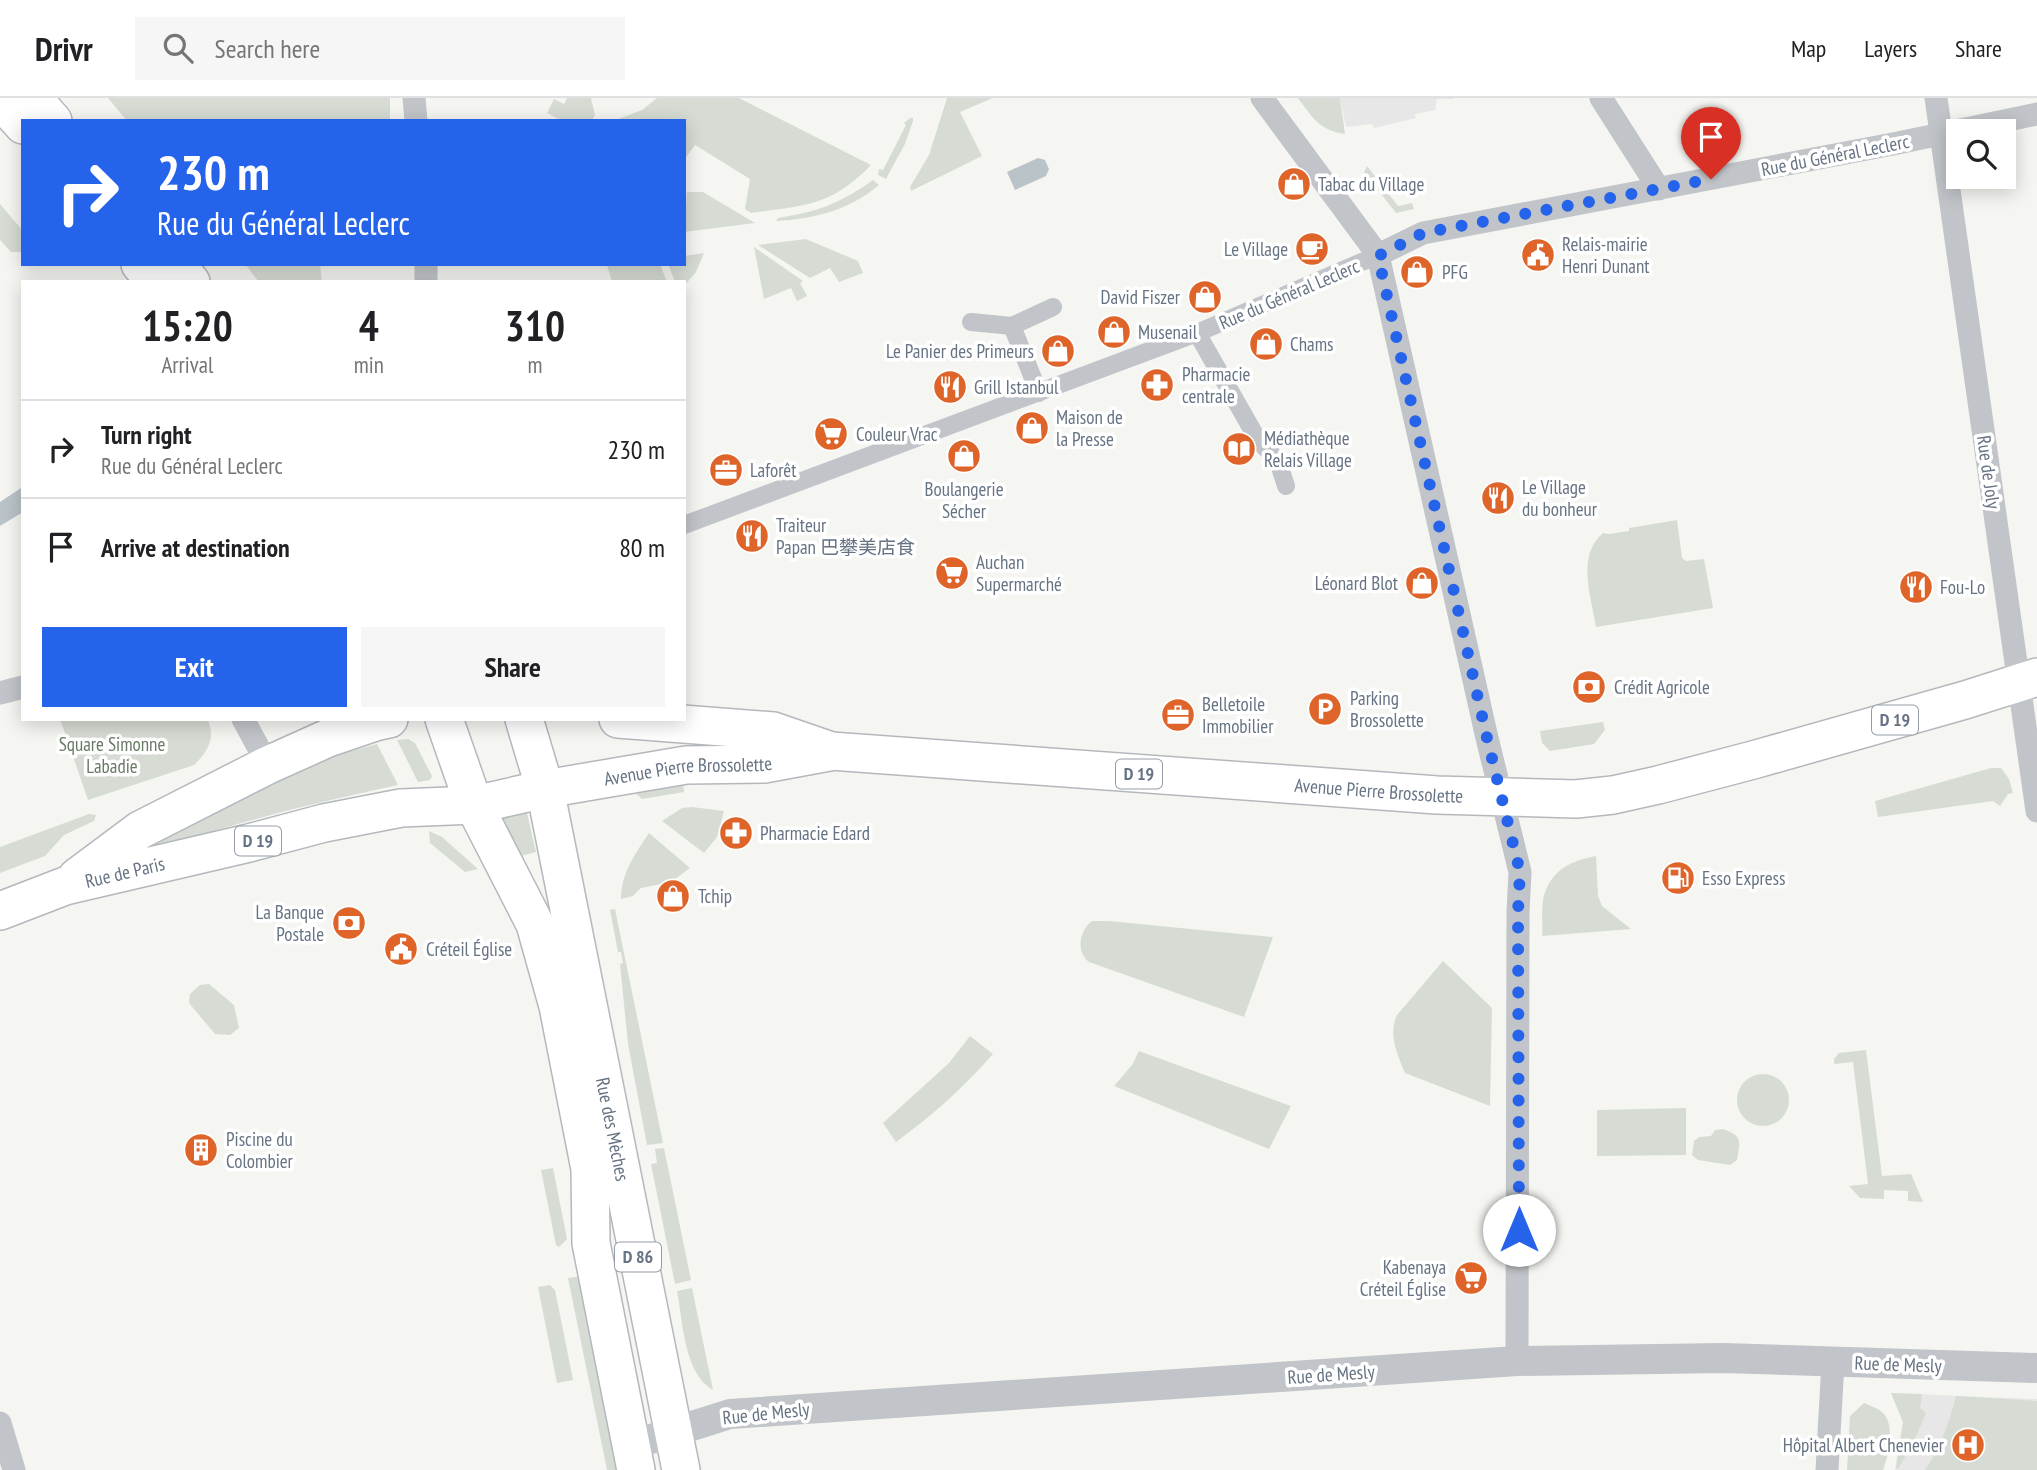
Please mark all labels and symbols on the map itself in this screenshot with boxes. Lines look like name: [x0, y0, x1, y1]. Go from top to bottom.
pin: [1681, 107, 1741, 179]
street label: Rue du Général Leclerc: [1759, 129, 1911, 181]
shop icon: Tabac du Village: [1275, 165, 1313, 203]
place label: Tabac du Village: [1318, 172, 1424, 196]
cafe icon: Le Village: [1293, 230, 1331, 268]
place label: Relais-mairie Henri Dunant: [1562, 232, 1650, 278]
public building icon: Relais-mairie Henri Dunant: [1519, 236, 1557, 274]
place label: Le Village: [1224, 237, 1288, 261]
shop icon: PFG: [1398, 253, 1436, 291]
street label: Rue du Général Leclerc: [1215, 254, 1363, 334]
place label: PFG: [1442, 260, 1468, 284]
shop icon: David Fiszer: [1186, 278, 1224, 316]
place label: David Fiszer: [1101, 285, 1181, 309]
shop icon: Musenail: [1095, 313, 1133, 351]
place label: Musenail: [1138, 320, 1198, 344]
shop icon: Chams: [1247, 325, 1285, 363]
shop icon: Le Panier des Primeurs: [1039, 332, 1077, 370]
place label: Chams: [1290, 332, 1333, 356]
place label: Le Panier des Primeurs: [886, 339, 1034, 363]
place label: Pharmacie centrale: [1182, 362, 1251, 408]
pharmacy icon: Pharmacie centrale: [1138, 366, 1176, 404]
restaurant icon: Grill Istanbul: [931, 368, 969, 406]
place label: Grill Istanbul: [974, 375, 1059, 399]
place label: Maison de la Presse: [1056, 405, 1123, 451]
shop icon: Maison de la Presse: [1013, 409, 1051, 447]
supermarket icon: Couleur Vrac: [812, 415, 850, 453]
place label: Couleur Vrac: [856, 422, 938, 446]
place label: Médiathèque Relais Village: [1264, 426, 1352, 472]
library icon: Médiathèque Relais Village: [1220, 430, 1258, 468]
street label: Rue de Joly: [1972, 434, 2006, 511]
shop icon: Boulangerie Sécher: [945, 437, 983, 475]
office icon: Laforêt: [707, 451, 745, 489]
place label: Laforêt: [750, 458, 797, 482]
place label: Le Village du bonheur: [1522, 475, 1598, 521]
place label: Boulangerie Sécher: [924, 477, 1004, 523]
restaurant icon: Le Village du bonheur: [1479, 479, 1517, 517]
place label: Traiteur Papan 巴攀美店食: [776, 513, 915, 559]
restaurant icon: Traiteur Papan 巴攀美店食: [733, 517, 771, 555]
place label: Auchan Supermarché: [976, 550, 1062, 596]
supermarket icon: Auchan Supermarché: [933, 554, 971, 592]
shop icon: Léonard Blot: [1403, 564, 1441, 602]
restaurant icon: Fou-Lo: [1897, 568, 1935, 606]
place label: Léonard Blot: [1315, 571, 1399, 595]
place label: Fou-Lo: [1940, 575, 1985, 599]
bank icon: Crédit Agricole: [1570, 668, 1608, 706]
place label: Crédit Agricole: [1614, 675, 1710, 699]
place label: Parking Brossolette: [1350, 686, 1424, 732]
parking icon: Parking Brossolette: [1306, 690, 1344, 728]
place label: Belletoile Immobilier: [1202, 692, 1274, 738]
office icon: Belletoile Immobilier: [1159, 696, 1197, 734]
road number: D 19: [1872, 706, 1918, 734]
park label: Square Simonne Labadie: [59, 732, 165, 778]
street label: Avenue Pierre Brossolette: [602, 751, 774, 791]
road number: D 19: [1116, 760, 1162, 788]
street label: Avenue Pierre Brossolette: [1294, 773, 1464, 808]
pharmacy icon: Pharmacie Edard: [717, 814, 755, 852]
place label: Pharmacie Edard: [760, 821, 870, 845]
road number: D 19: [235, 826, 281, 856]
street label: Rue de Paris: [83, 851, 167, 893]
fuel station icon: Esso Express: [1659, 859, 1697, 897]
place label: Esso Express: [1702, 866, 1785, 890]
shop icon: Tchip: [654, 877, 692, 915]
place label: Tchip: [698, 884, 732, 908]
place label: La Banque Postale: [256, 900, 324, 946]
bank icon: La Banque Postale: [330, 904, 368, 942]
public building icon: Créteil Église: [382, 930, 420, 968]
place label: Créteil Église: [426, 937, 512, 961]
street label: Rue des Mèches: [591, 1075, 635, 1183]
place label: Piscine du Colombier: [226, 1127, 294, 1173]
building icon: Piscine du Colombier: [182, 1131, 220, 1169]
position arrow: [1482, 1193, 1556, 1267]
road number: D 86: [615, 1242, 661, 1272]
place label: Kabenaya Créteil Église: [1360, 1255, 1446, 1301]
supermarket icon: Kabenaya Créteil Église: [1452, 1259, 1490, 1297]
street label: Rue de Mesly: [1854, 1350, 1943, 1378]
street label: Rue de Mesly: [1287, 1359, 1376, 1389]
street label: Rue de Mesly: [721, 1396, 812, 1429]
hospital icon: Hôpital Albert Chenevier: [1949, 1426, 1987, 1464]
place label: Hôpital Albert Chenevier: [1783, 1433, 1945, 1457]

